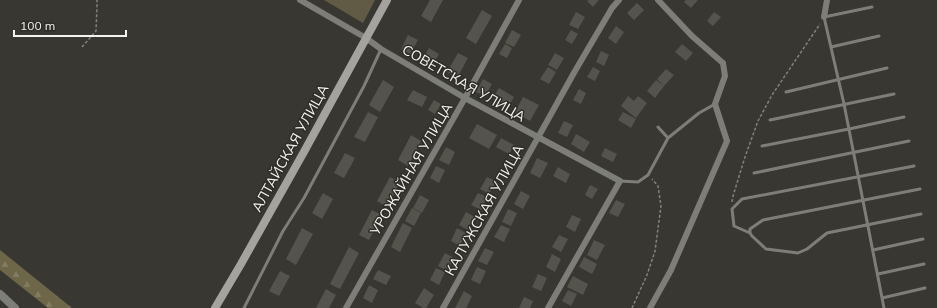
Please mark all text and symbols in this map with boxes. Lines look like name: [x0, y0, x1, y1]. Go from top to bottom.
scale bar: [14, 12, 126, 38]
text: 100 m: [20, 18, 55, 33]
street label: СОВЕТСКАЯ УЛИЦА: [399, 40, 530, 126]
street label: АЛТАЙСКАЯ УЛИЦА: [247, 80, 333, 215]
street label: УРОЖАЙНАЯ УЛИЦА: [365, 99, 457, 239]
street label: КАЛУЖСКАЯ УЛИЦА: [440, 141, 528, 279]

